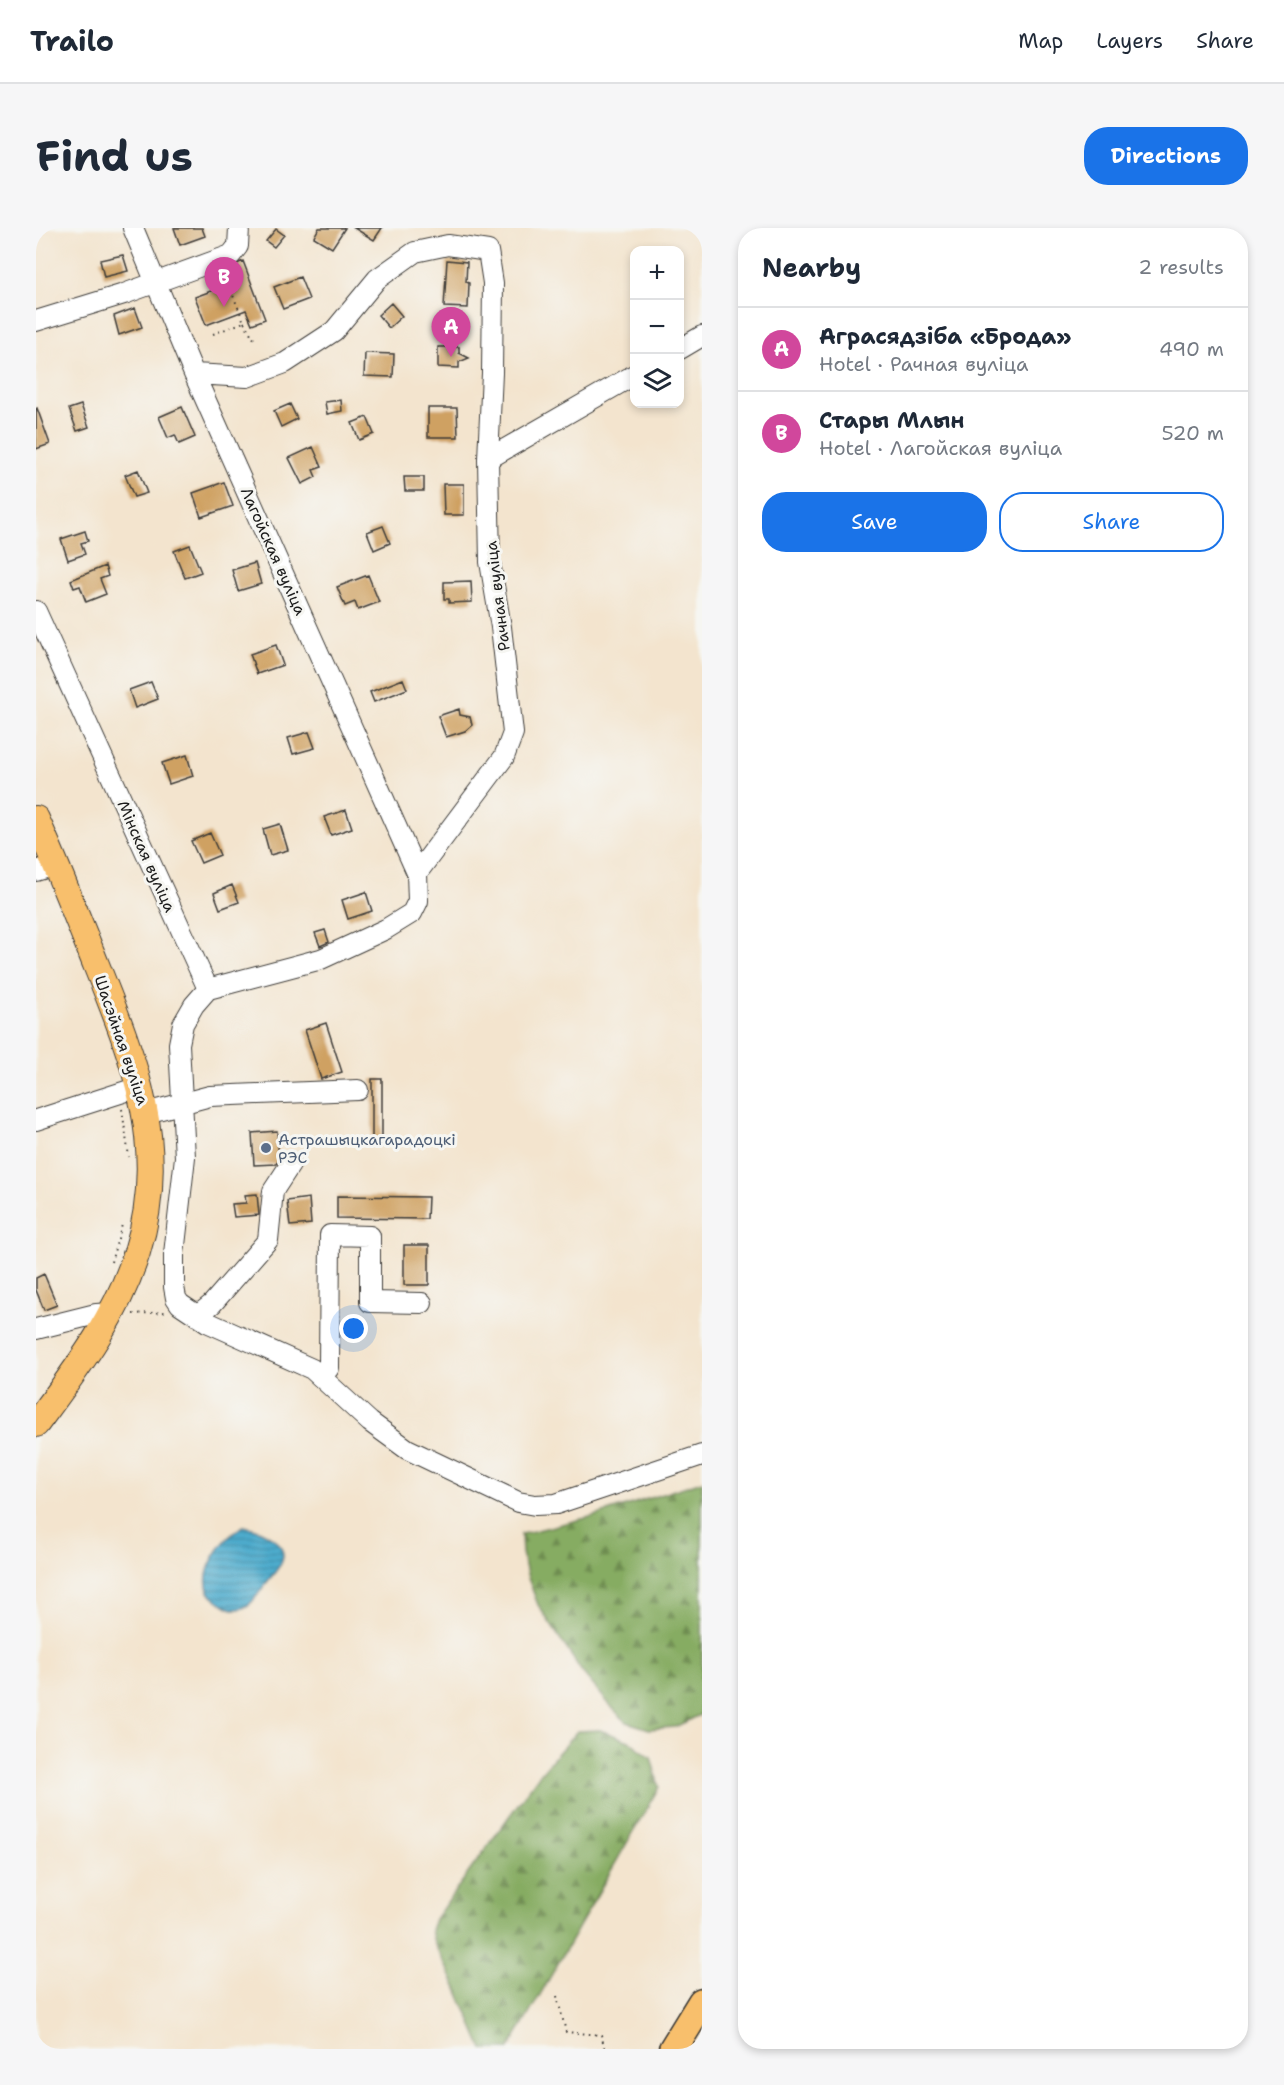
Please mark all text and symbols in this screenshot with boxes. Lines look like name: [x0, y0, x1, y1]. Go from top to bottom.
text: Trailo: [30, 22, 114, 60]
text: Map: [1018, 27, 1063, 55]
text: Layers: [1096, 27, 1163, 55]
text: Share: [1196, 27, 1254, 55]
button: Directions: [1084, 127, 1248, 185]
text: Find us: [36, 128, 193, 184]
map controls: [630, 246, 684, 408]
button: +: [630, 246, 684, 300]
text: Nearby: [762, 250, 861, 285]
text: 2 results: [1138, 254, 1224, 280]
pin: B: [204, 257, 243, 307]
button: −: [630, 300, 684, 354]
pin: A: [432, 308, 470, 357]
text: Аграсядзіба «Брода»: [819, 322, 1071, 351]
text: A: [774, 336, 789, 362]
text: 490 m: [1159, 336, 1224, 362]
text: Hotel · Рачная вуліца: [819, 351, 1029, 377]
button: layers: [630, 354, 684, 408]
text: Стары Млын: [819, 406, 965, 435]
text: B: [775, 420, 788, 446]
text: 520 m: [1161, 420, 1224, 446]
text: Hotel · Лагойская вуліца: [819, 435, 1062, 461]
street label: Лагойская вуліца: [236, 484, 311, 618]
button: Save: [762, 492, 987, 552]
button: Share: [999, 492, 1224, 552]
street label: Рачная вуліца: [480, 540, 515, 652]
street label: Мінская вуліца: [112, 797, 181, 915]
street label: Шасэйная вуліца: [89, 972, 154, 1108]
place label: Астрашыцкагарадоцкі РЭС: [278, 1129, 456, 1168]
marker: Астрашыцкагарадоцкі РЭС: [259, 1141, 273, 1155]
your location: [339, 1314, 368, 1343]

